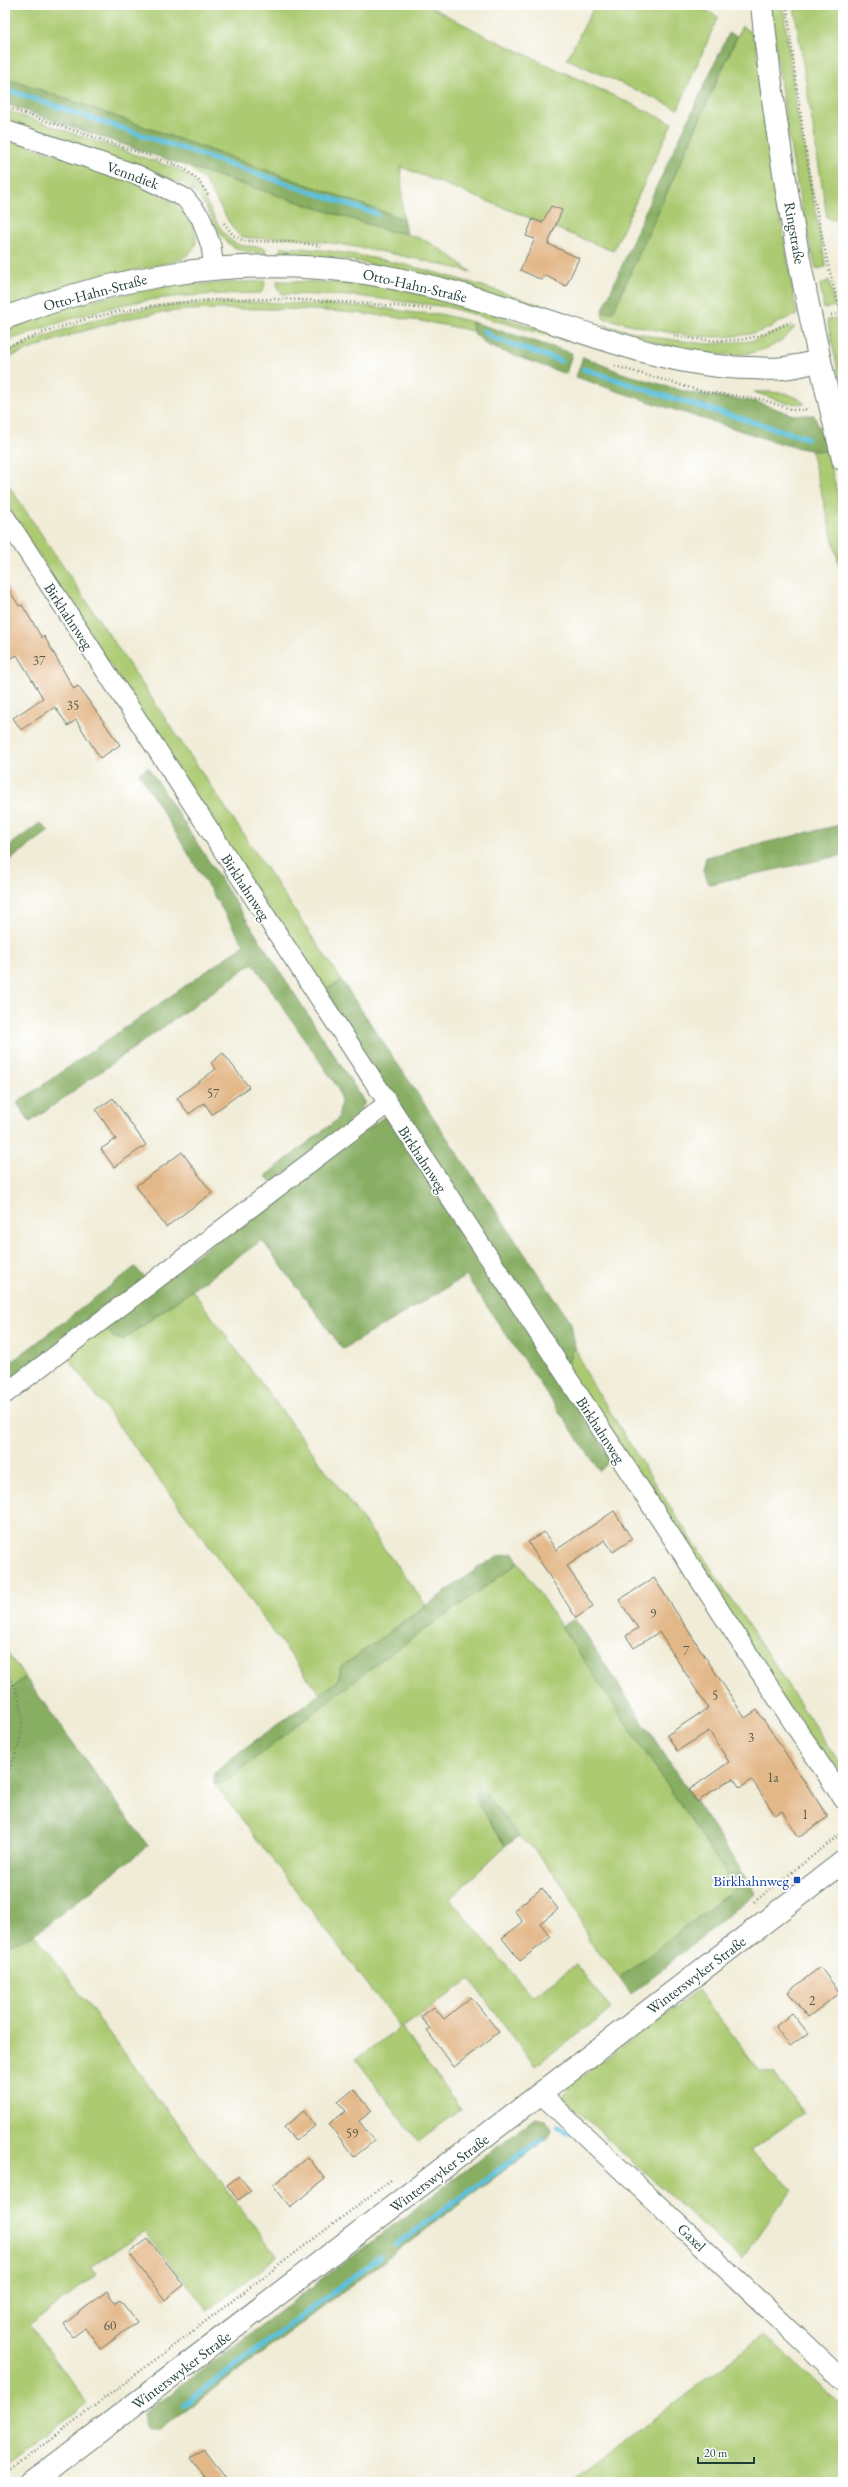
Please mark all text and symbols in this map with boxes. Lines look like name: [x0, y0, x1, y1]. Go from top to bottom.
street label: Venndiek: [104, 157, 163, 194]
street label: Ringstraße: [780, 200, 810, 266]
street label: Otto-Hahn-Straße: [361, 264, 469, 306]
street label: Otto-Hahn-Straße: [41, 269, 149, 315]
street label: Birkhahnweg: [40, 579, 98, 653]
house number: 37: [33, 652, 46, 669]
house number: 35: [67, 697, 79, 714]
street label: Birkhahnweg: [217, 850, 275, 924]
house number: 57: [207, 1085, 220, 1102]
street label: Birkhahnweg: [394, 1122, 452, 1196]
street label: Birkhahnweg: [572, 1393, 630, 1467]
house number: 9: [650, 1605, 657, 1622]
house number: 7: [683, 1642, 690, 1659]
house number: 5: [712, 1687, 718, 1704]
house number: 3: [748, 1729, 754, 1746]
house number: 1a: [767, 1769, 780, 1786]
house number: 1: [802, 1806, 808, 1823]
place label: Birkhahnweg: [713, 1871, 789, 1890]
marker: Birkhahnweg: [792, 1875, 802, 1885]
street label: Winterswyker Straße: [643, 1931, 749, 2018]
house number: 2: [809, 1992, 816, 2009]
house number: 59: [346, 2125, 359, 2142]
street label: Winterswyker Straße: [386, 2129, 492, 2216]
street label: Gaxel: [674, 2219, 711, 2255]
house number: 60: [104, 2317, 116, 2334]
street label: Winterswyker Straße: [128, 2326, 234, 2413]
scale bar: [698, 2439, 754, 2465]
text: 20 m: [704, 2445, 728, 2461]

